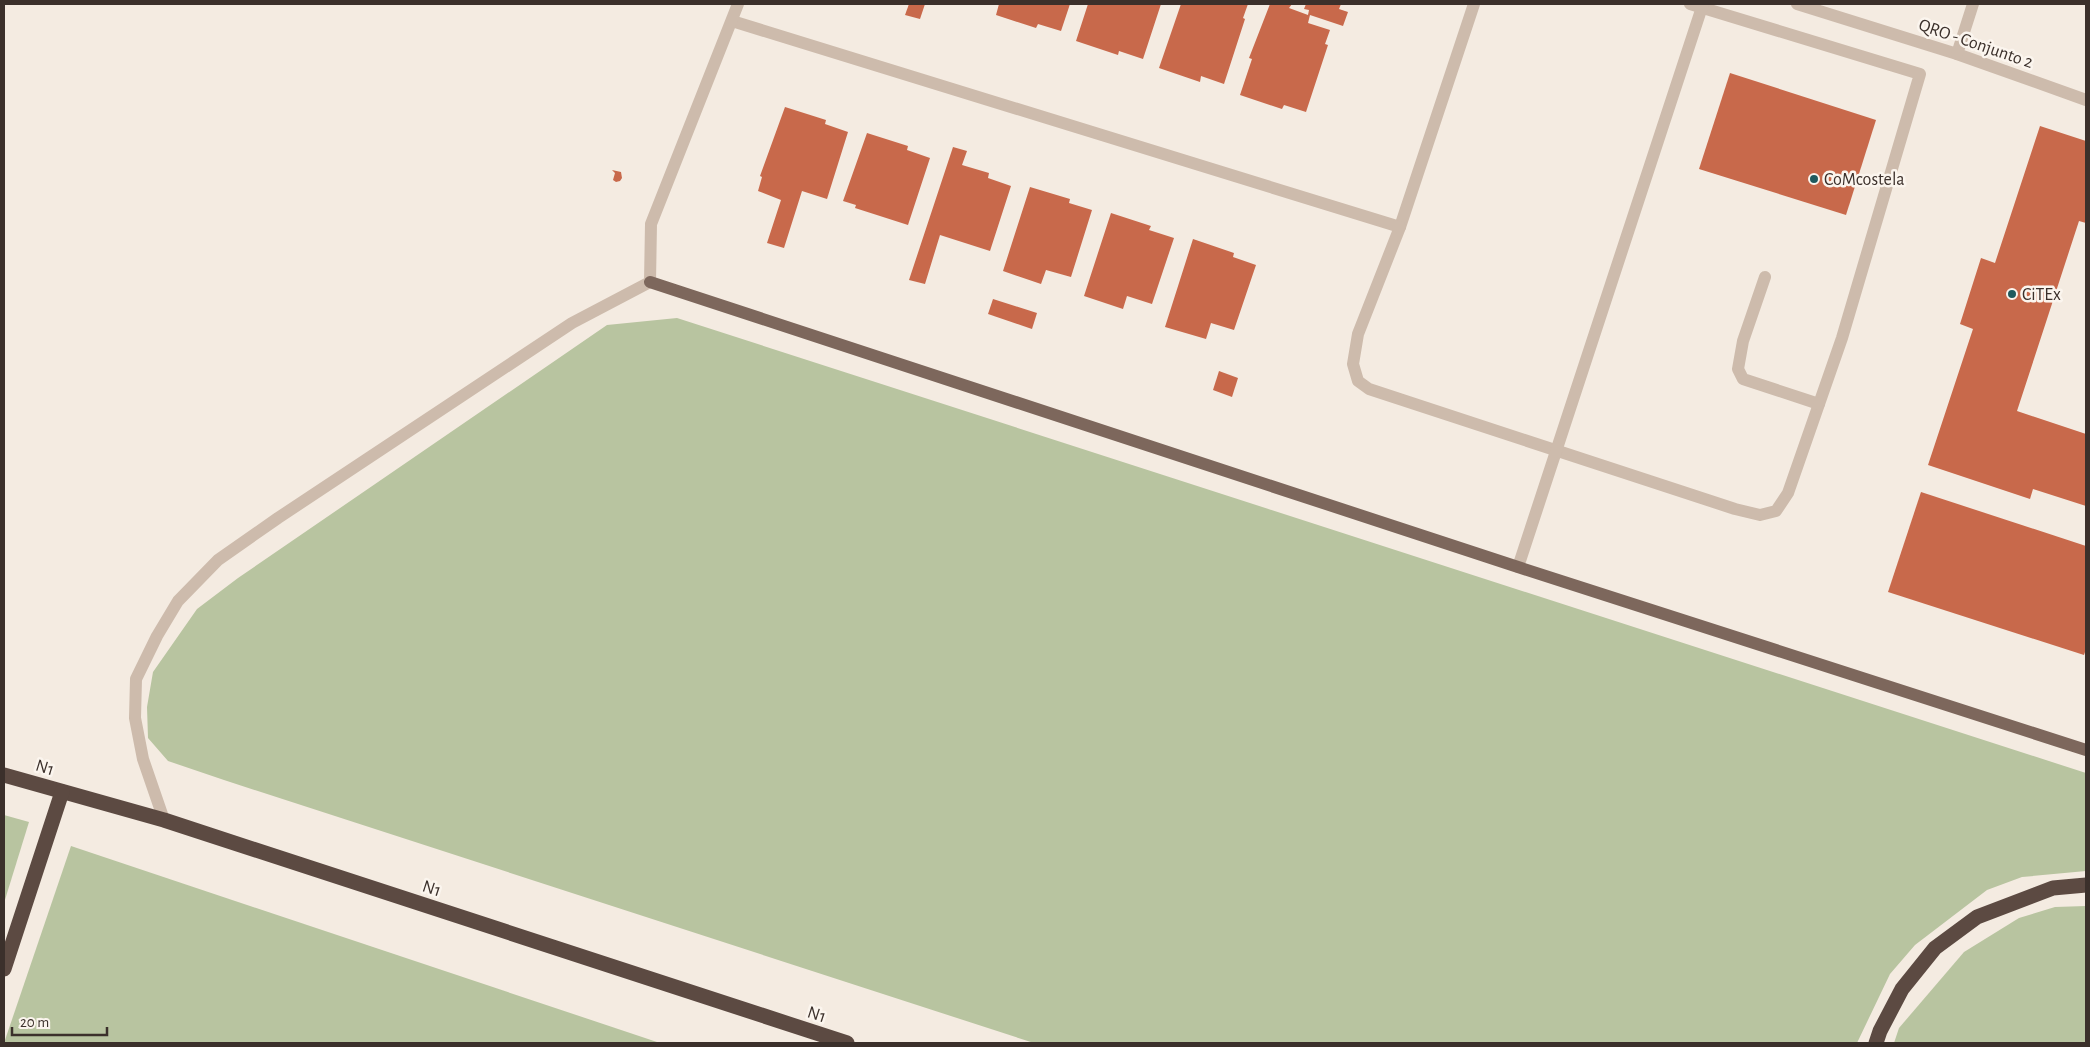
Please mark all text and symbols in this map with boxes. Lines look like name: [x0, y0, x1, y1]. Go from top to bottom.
street label: QRO - Conjunto 2: [1916, 16, 2035, 72]
place label: CoMcostela: [1824, 171, 1905, 189]
marker: CoMcostela: [1808, 173, 1820, 185]
place label: CiTEx: [2022, 286, 2061, 304]
marker: CiTEx: [2006, 288, 2018, 300]
street label: N1: [33, 757, 56, 779]
street label: N1: [420, 878, 443, 900]
scale bar: [12, 1004, 108, 1036]
street label: N1: [805, 1004, 828, 1026]
text: 20 m: [20, 1015, 49, 1030]

